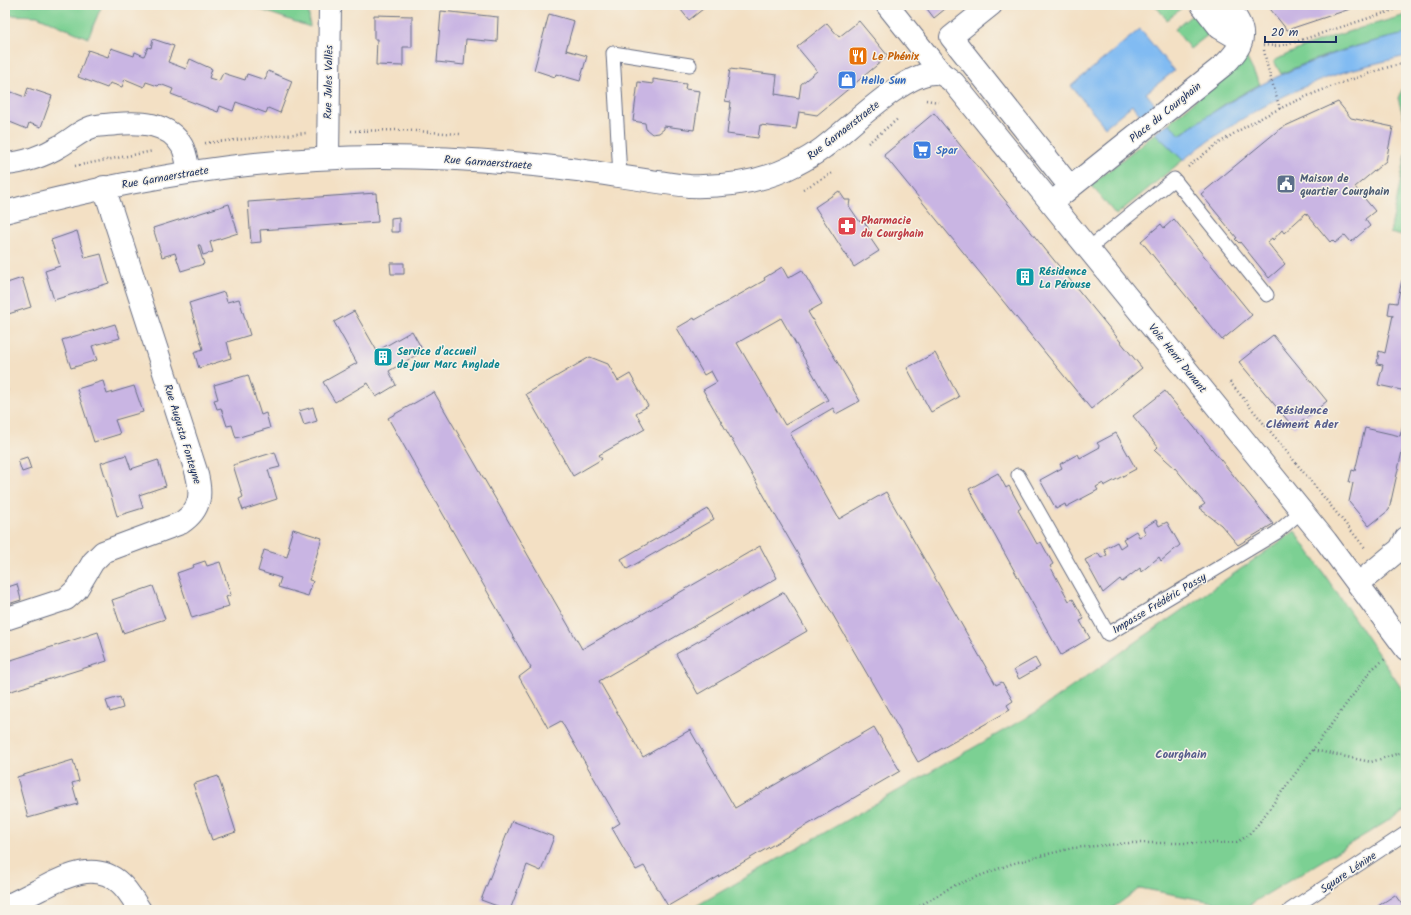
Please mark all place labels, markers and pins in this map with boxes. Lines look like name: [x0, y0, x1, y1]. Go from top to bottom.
restaurant icon: Le Phénix: [847, 45, 869, 67]
place label: Le Phénix: [872, 48, 920, 66]
shop icon: Hello Sun: [836, 69, 858, 91]
place label: Hello Sun: [861, 72, 906, 90]
supermarket icon: Spar: [911, 139, 933, 161]
place label: Spar: [936, 142, 959, 160]
place label: Maison de quartier Courghain: [1300, 170, 1389, 201]
public building icon: Maison de quartier Courghain: [1275, 173, 1297, 195]
place label: Pharmacie du Courghain: [861, 212, 924, 243]
pharmacy icon: Pharmacie du Courghain: [836, 215, 858, 237]
place label: Résidence La Pérouse: [1039, 263, 1091, 294]
building icon: Résidence La Pérouse: [1014, 266, 1036, 288]
place label: Service d'accueil de jour Marc Anglade: [397, 343, 500, 374]
building icon: Service d'accueil de jour Marc Anglade: [372, 346, 394, 368]

